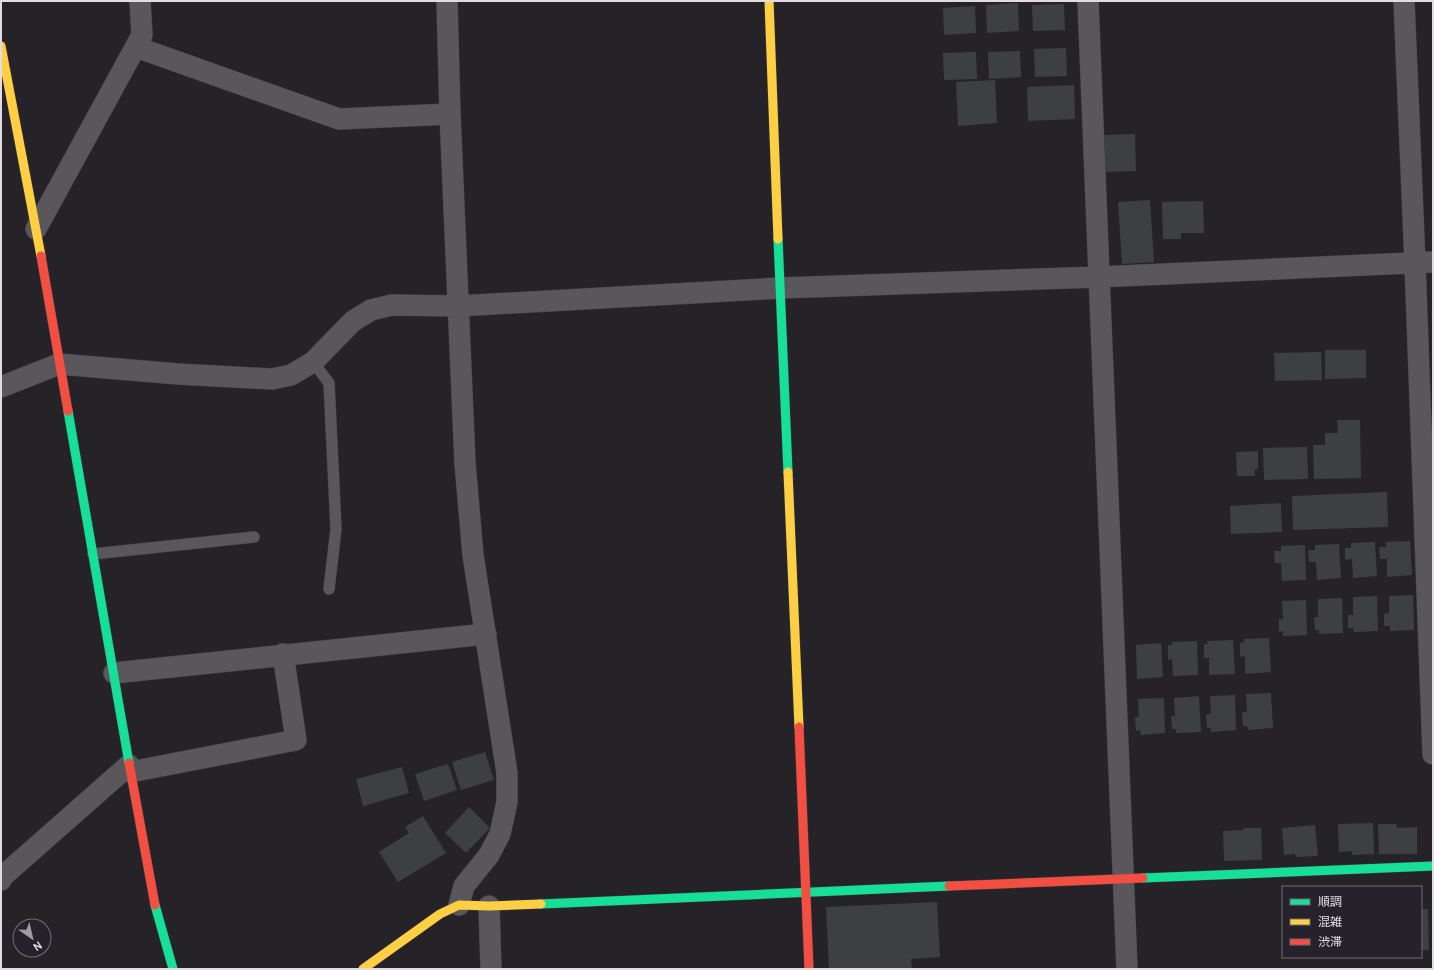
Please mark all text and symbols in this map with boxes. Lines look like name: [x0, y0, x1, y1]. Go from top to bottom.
legend: [1282, 886, 1422, 958]
text: 順調: [1318, 895, 1342, 911]
text: 混雑: [1318, 915, 1342, 931]
north arrow: [12, 918, 52, 958]
text: 渋滞: [1318, 935, 1342, 951]
text: N: [30, 937, 44, 953]

